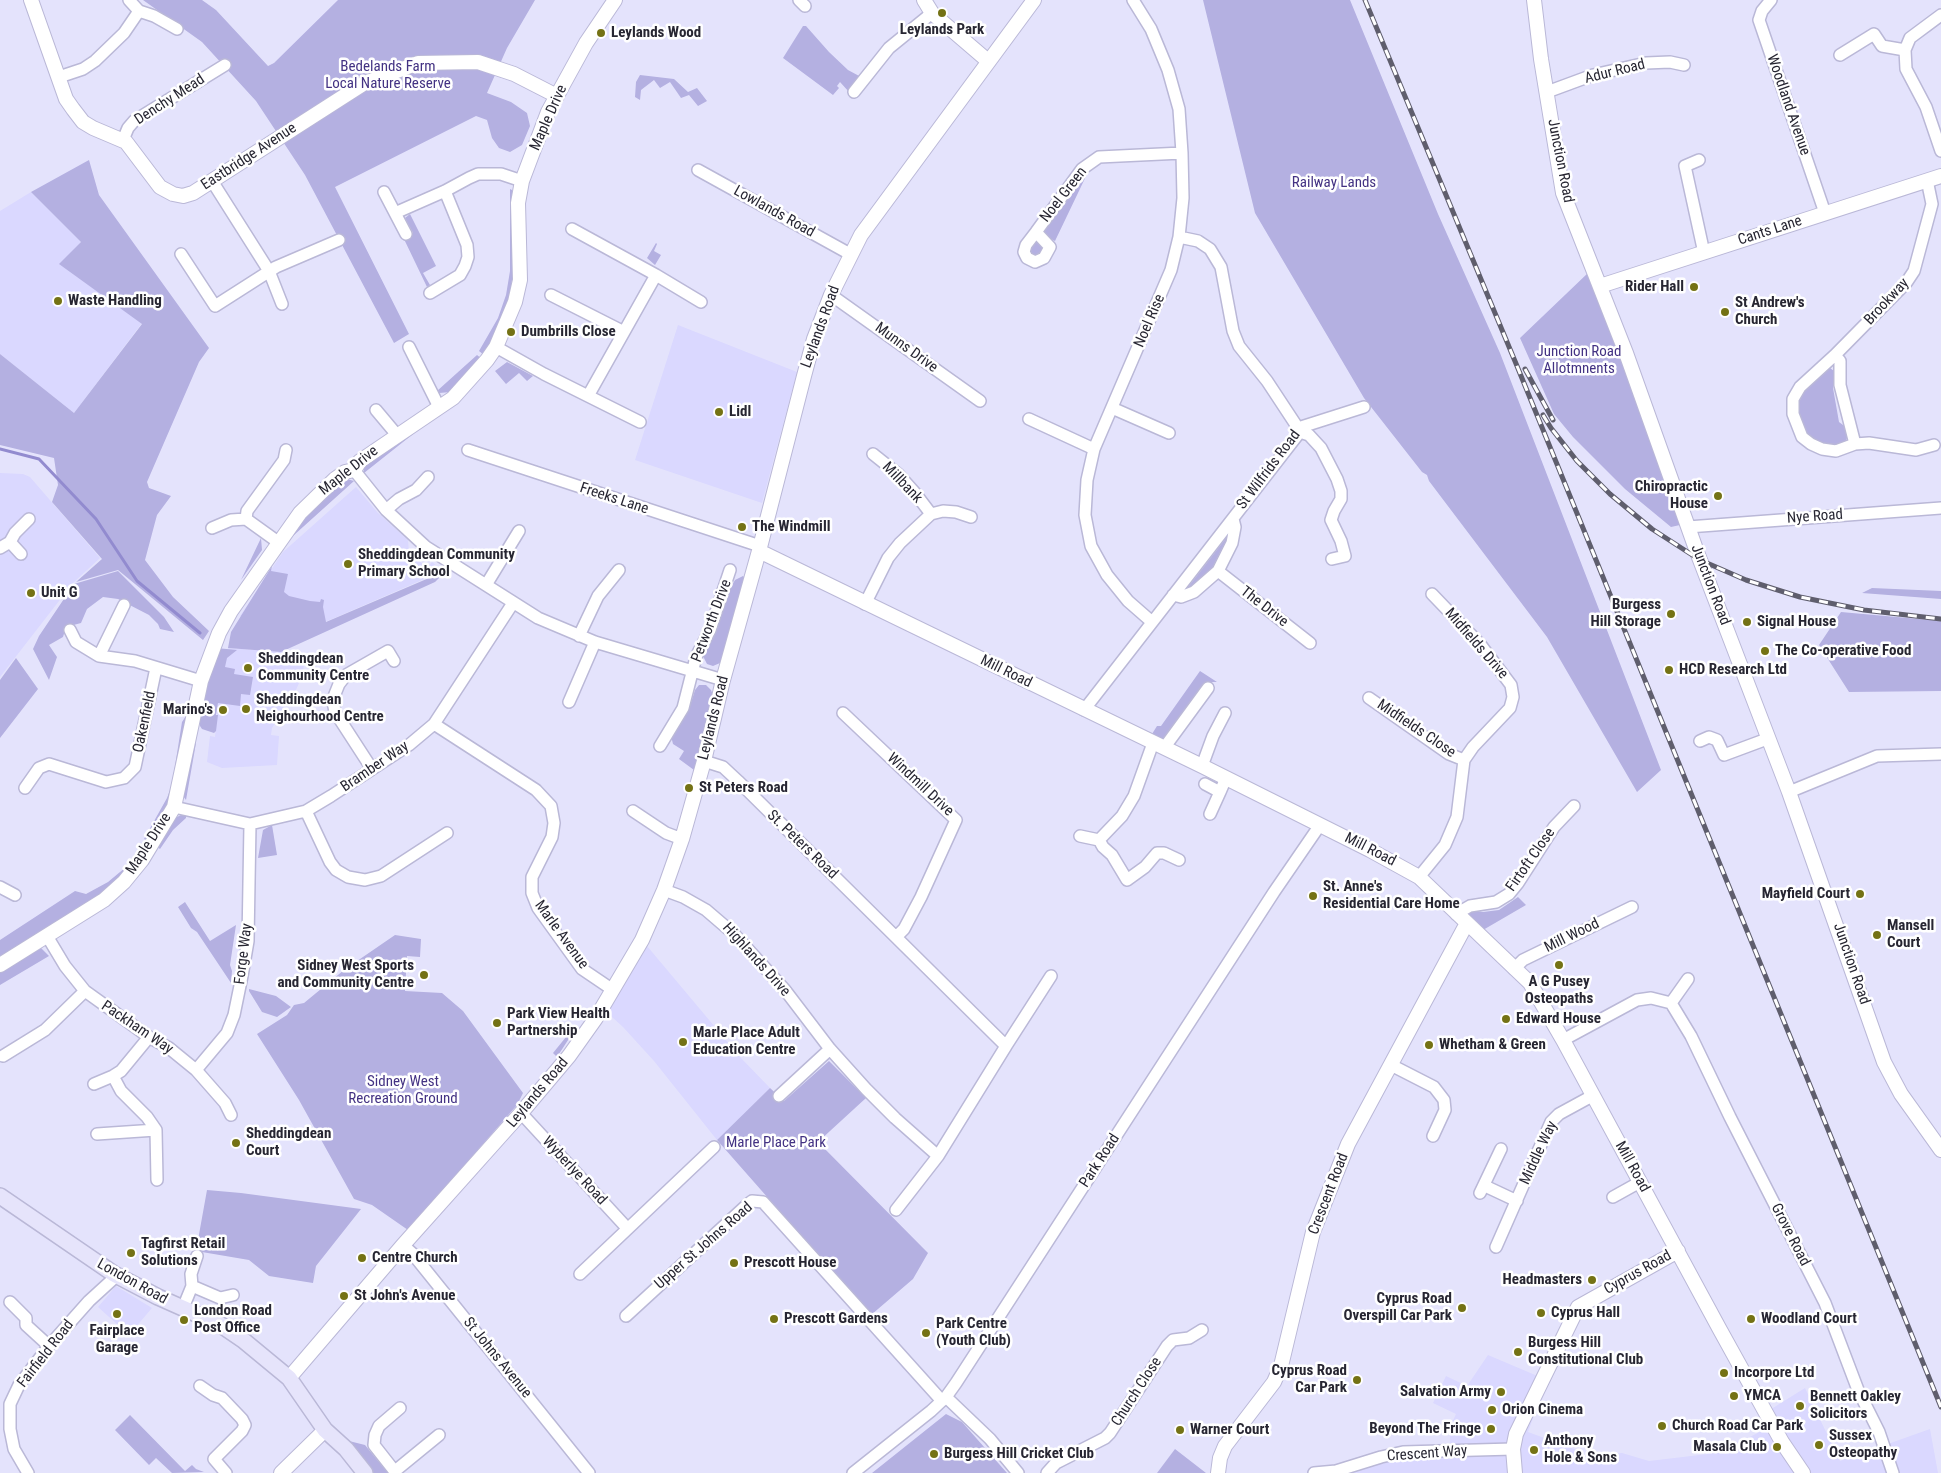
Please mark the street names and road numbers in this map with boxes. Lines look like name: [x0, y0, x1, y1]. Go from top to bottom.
street label: Woodland Avenue: [1762, 52, 1814, 158]
street label: Adur Road: [1583, 56, 1647, 88]
street label: Denchy Mead: [132, 71, 208, 129]
street label: Maple Drive: [527, 82, 571, 154]
street label: Junction Road: [1543, 118, 1577, 204]
street label: Eastbridge Avenue: [198, 120, 300, 194]
street label: Noel Green: [1037, 164, 1091, 226]
street label: Lowlands Road: [730, 182, 818, 242]
street label: Cants Lane: [1736, 212, 1804, 250]
street label: Brookway: [1861, 275, 1913, 329]
street label: Leylands Road: [798, 283, 844, 371]
street label: Noel Rise: [1131, 292, 1169, 350]
street label: Munns Drive: [871, 319, 941, 377]
street label: St Wilfrids Road: [1233, 427, 1305, 513]
street label: Maple Drive: [316, 442, 382, 500]
street label: Millbank: [878, 459, 926, 507]
street label: Freeks Lane: [577, 479, 651, 519]
street label: Nye Road: [1786, 506, 1844, 528]
street label: Junction Road: [1686, 542, 1734, 628]
street label: Petworth Drive: [688, 577, 736, 665]
street label: The Drive: [1237, 583, 1291, 631]
street label: Midfields Drive: [1440, 605, 1512, 683]
street label: Mill Road: [977, 652, 1035, 692]
street label: Leylands Road: [695, 674, 733, 762]
street label: Oakenfield: [130, 690, 160, 754]
street label: Midfields Close: [1373, 696, 1459, 762]
street label: Bramber Way: [338, 738, 412, 796]
street label: Windmill Drive: [883, 750, 957, 820]
street label: St. Peters Road: [763, 807, 841, 883]
street label: Maple Drive: [122, 810, 176, 878]
street label: Firtoft Close: [1503, 825, 1559, 895]
street label: Mill Road: [1341, 829, 1399, 871]
street label: Marle Avenue: [530, 897, 592, 973]
street label: Mill Wood: [1542, 915, 1602, 957]
street label: Highlands Drive: [718, 919, 794, 1001]
street label: Junction Road: [1829, 921, 1873, 1007]
street label: Forge Way: [231, 922, 257, 986]
street label: Packham Way: [98, 997, 176, 1059]
street label: Leylands Road: [503, 1054, 573, 1132]
street label: Middle Way: [1516, 1118, 1562, 1188]
street label: Park Road: [1076, 1131, 1124, 1191]
street label: Wyberlye Road: [538, 1133, 610, 1209]
street label: Mill Road: [1611, 1138, 1653, 1196]
street label: Crescent Road: [1305, 1151, 1353, 1237]
street label: Upper St Johns Road: [651, 1199, 757, 1293]
street label: Grove Road: [1767, 1201, 1813, 1269]
street label: Cyprus Road: [1601, 1247, 1675, 1299]
street label: London Road: [94, 1255, 170, 1309]
street label: St Johns Avenue: [459, 1314, 535, 1402]
street label: Fairfield Road: [14, 1317, 78, 1391]
street label: Church Close: [1108, 1354, 1166, 1430]
street label: Crescent Way: [1386, 1442, 1468, 1466]

